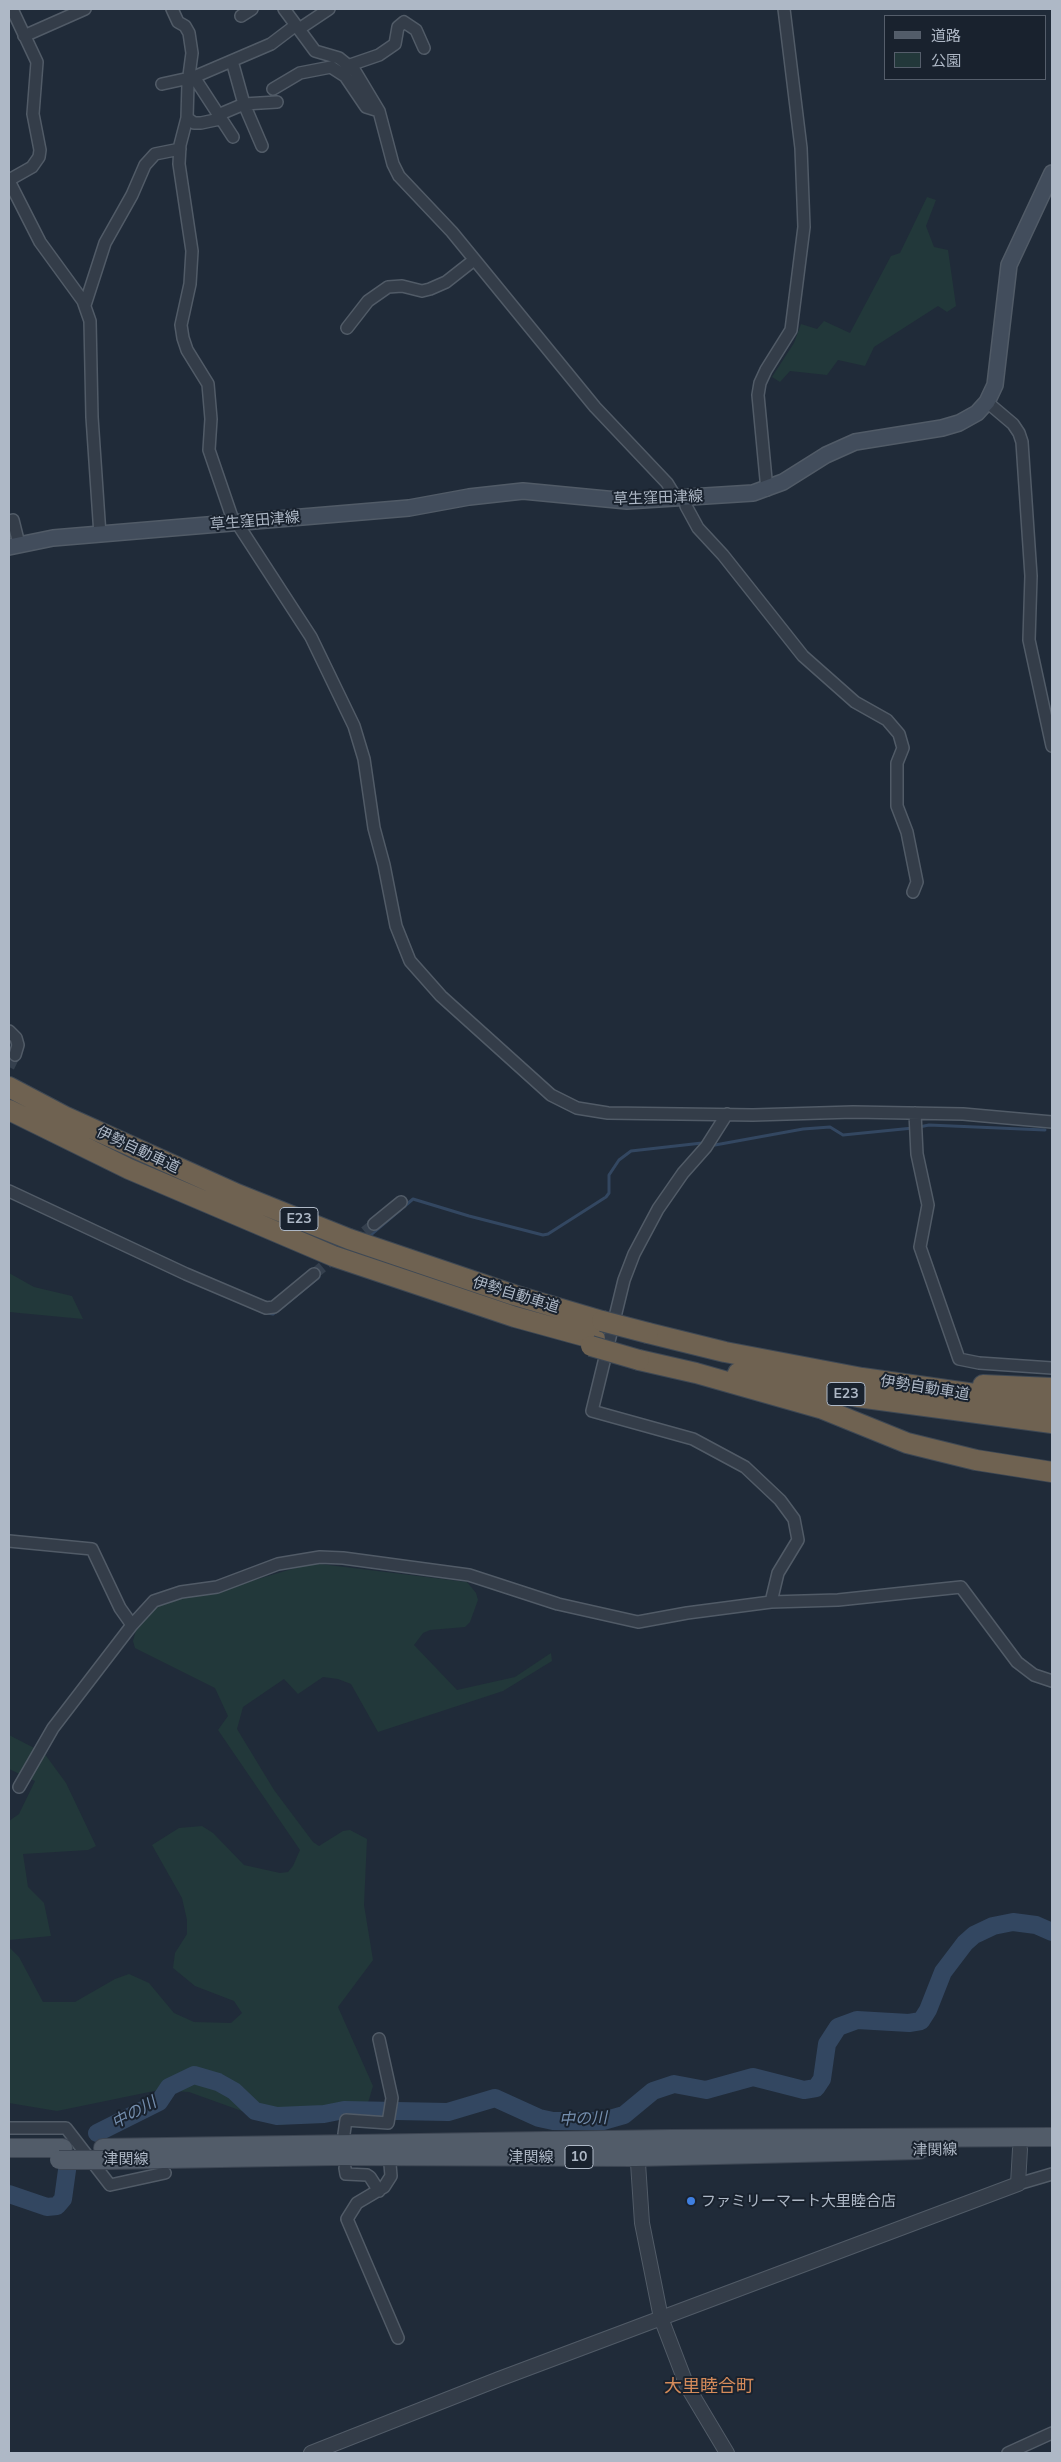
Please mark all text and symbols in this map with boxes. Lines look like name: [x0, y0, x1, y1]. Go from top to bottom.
legend: [884, 15, 1046, 80]
text: 道路: [931, 26, 961, 45]
text: 公園: [931, 51, 961, 70]
street label: 草生窪田津線: [613, 487, 703, 509]
street label: 草生窪田津線: [209, 508, 301, 534]
street label: 伊勢自動車道: [93, 1123, 183, 1177]
road number: E23: [280, 1208, 318, 1230]
street label: 伊勢自動車道: [470, 1273, 562, 1317]
street label: 伊勢自動車道: [879, 1372, 971, 1404]
road number: E23: [827, 1382, 865, 1406]
water label: 中の川: [108, 2093, 160, 2133]
water label: 中の川: [559, 2109, 607, 2129]
street label: 津関線: [912, 2141, 958, 2159]
road number: 10: [565, 2146, 593, 2168]
street label: 津関線: [509, 2148, 553, 2166]
street label: 津関線: [104, 2150, 148, 2168]
place label: ファミリーマート大里睦合店: [701, 2192, 896, 2210]
marker: ファミリーマート大里睦合店: [685, 2195, 697, 2207]
district label: 大里睦合町: [664, 2376, 754, 2398]

